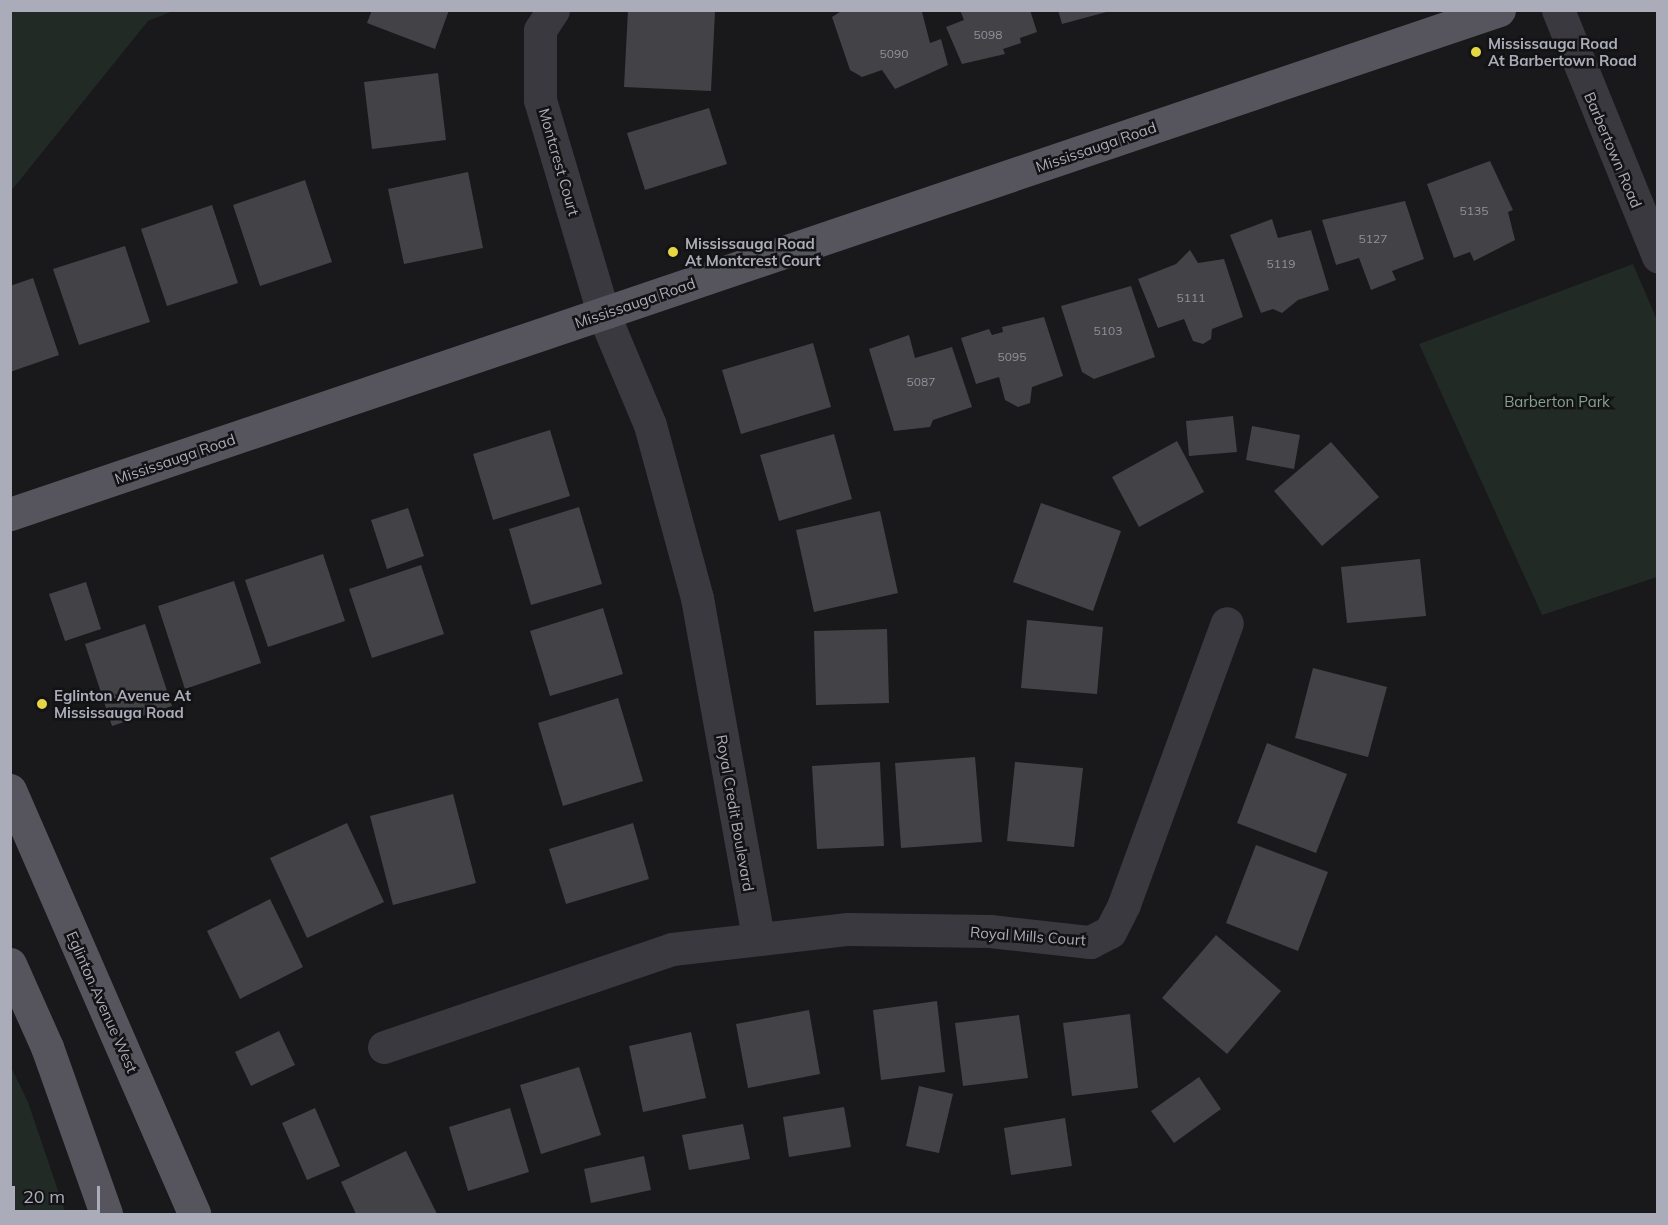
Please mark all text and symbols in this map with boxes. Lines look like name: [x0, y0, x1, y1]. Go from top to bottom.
house number: 5098: [974, 28, 1002, 42]
place label: Mississauga Road At Barbertown Road: [1488, 34, 1637, 69]
marker: Mississauga Road At Barbertown Road: [1469, 45, 1483, 59]
house number: 5090: [880, 47, 908, 61]
street label: Barbertown Road: [1581, 90, 1645, 210]
street label: Montcrest Court: [535, 106, 583, 218]
street label: Mississauga Road: [1033, 118, 1159, 176]
house number: 5135: [1460, 204, 1488, 218]
house number: 5127: [1359, 232, 1387, 246]
place label: Mississauga Road At Montcrest Court: [685, 234, 821, 269]
marker: Mississauga Road At Montcrest Court: [666, 245, 680, 259]
house number: 5119: [1267, 257, 1295, 271]
street label: Mississauga Road: [572, 274, 698, 332]
house number: 5111: [1177, 291, 1205, 305]
house number: 5103: [1094, 324, 1122, 338]
house number: 5095: [998, 350, 1026, 364]
house number: 5087: [907, 375, 935, 389]
park label: Barberton Park: [1504, 393, 1610, 411]
street label: Mississauga Road: [112, 430, 238, 488]
place label: Eglinton Avenue At Mississauga Road: [54, 686, 191, 721]
marker: Eglinton Avenue At Mississauga Road: [35, 697, 49, 711]
street label: Royal Credit Boulevard: [712, 733, 758, 893]
street label: Royal Mills Court: [970, 923, 1086, 949]
street label: Eglinton Avenue West: [63, 928, 141, 1076]
scale bar: [15, 1174, 104, 1212]
text: 20 m: [23, 1185, 65, 1208]

